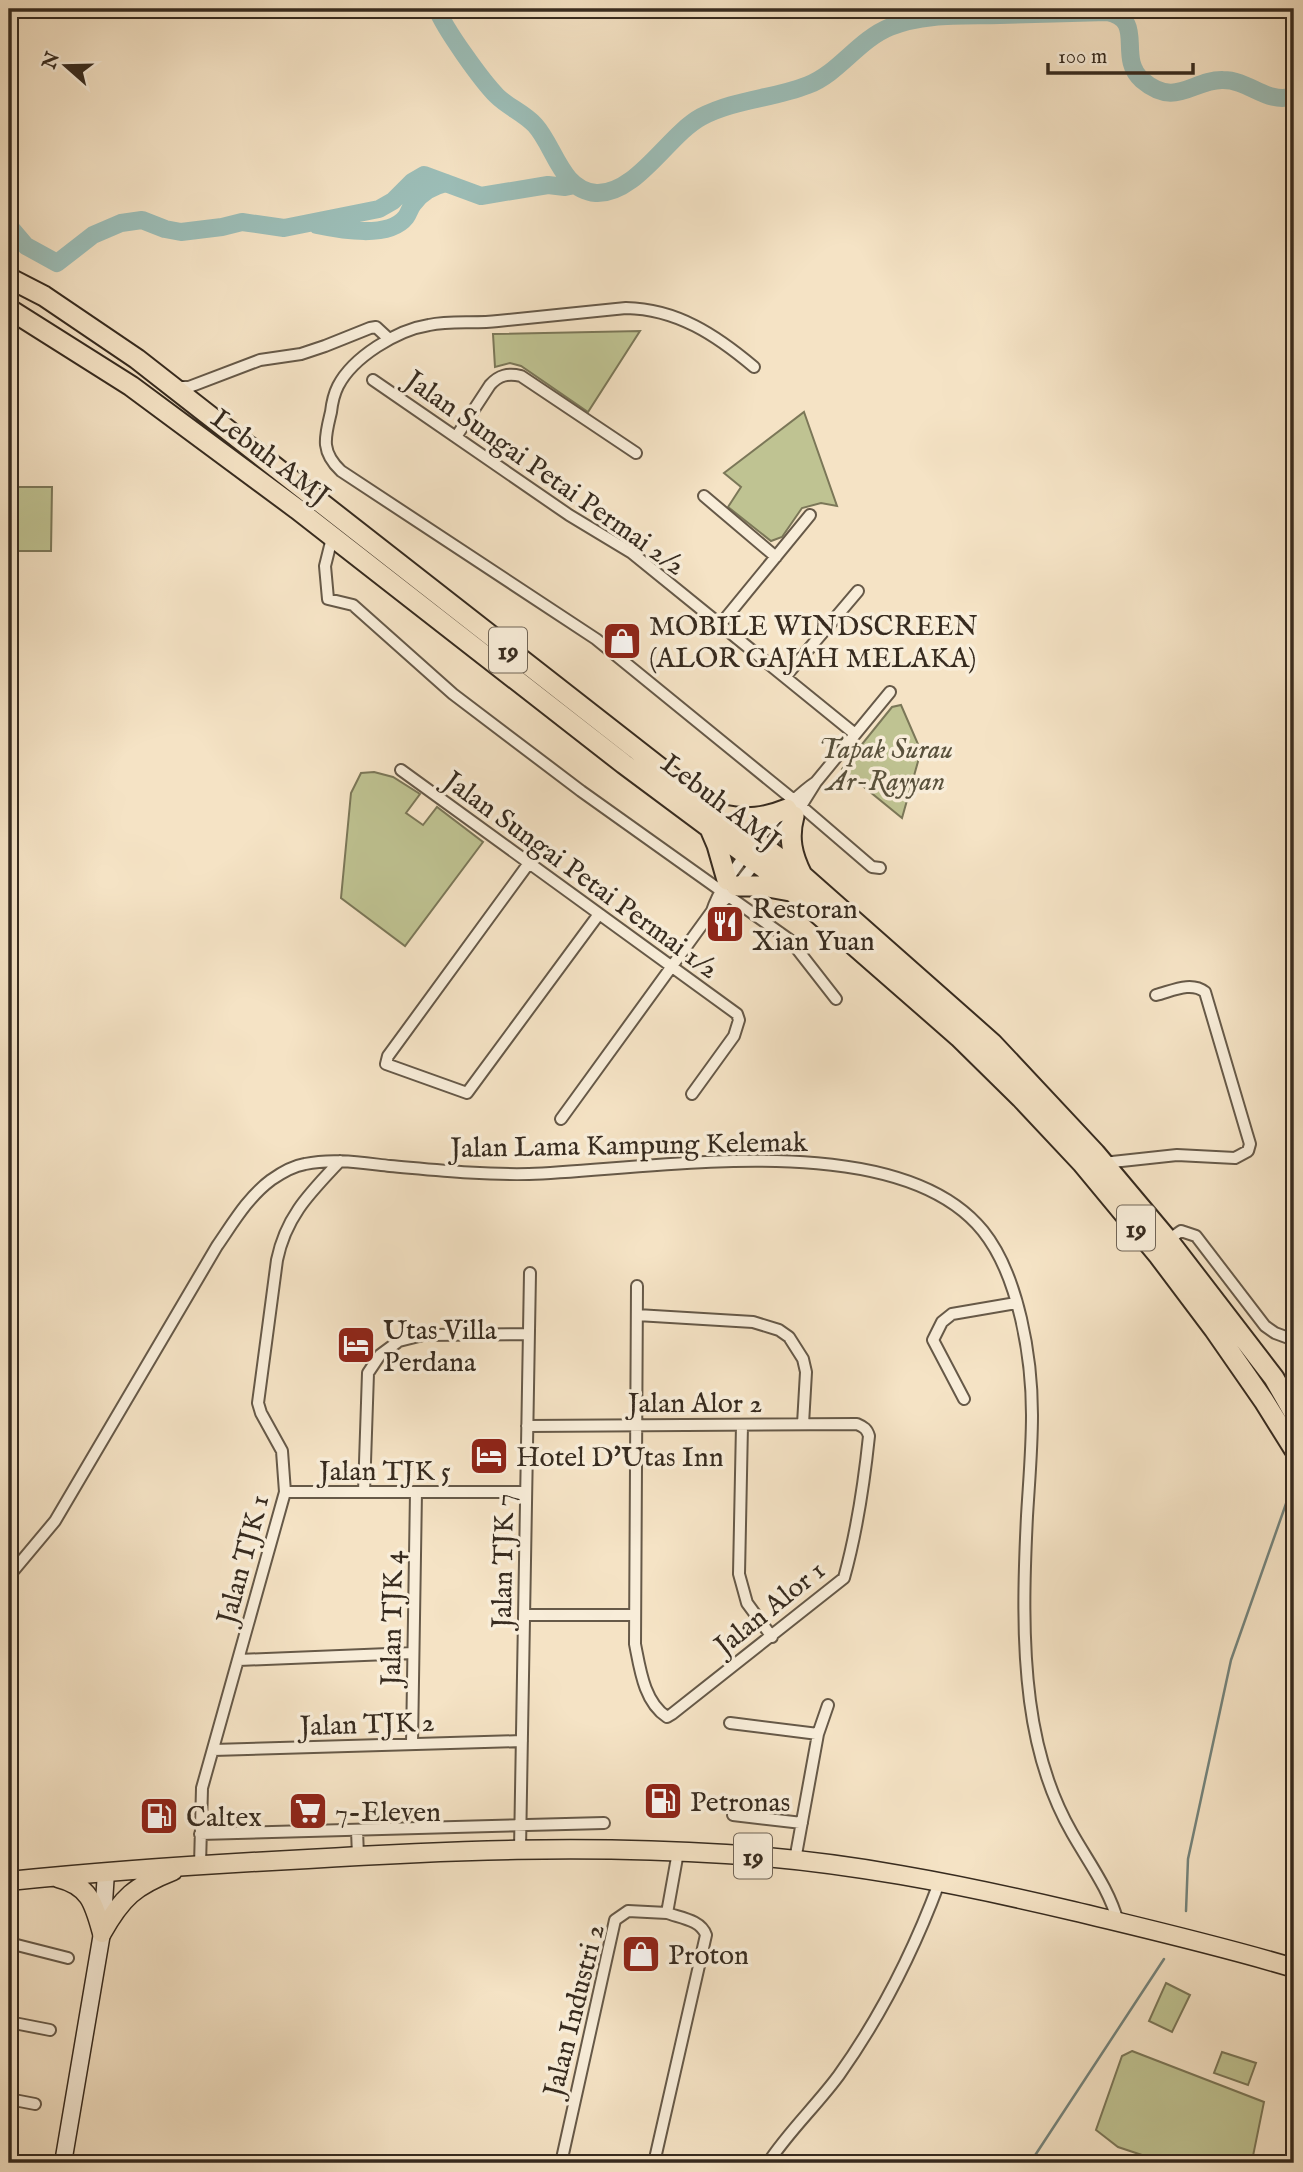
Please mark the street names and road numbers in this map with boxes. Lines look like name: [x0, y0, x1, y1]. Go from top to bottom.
street label: Jalan Sungai Petai Permai 2/2: [395, 362, 691, 584]
street label: Lebuh AMJ: [203, 402, 336, 514]
road number: 19: [489, 628, 527, 672]
street label: Lebuh AMJ: [653, 747, 786, 859]
street label: Jalan Sungai Petai Permai 1/2: [434, 763, 725, 988]
street label: Jalan Lama Kampung Kelemak: [447, 1126, 809, 1167]
road number: 19: [1117, 1205, 1155, 1250]
street label: Jalan Alor 2: [625, 1387, 762, 1422]
street label: Jalan TJK 5: [316, 1455, 451, 1490]
street label: Jalan TJK 1: [210, 1491, 278, 1631]
street label: Jalan TJK 7: [486, 1493, 523, 1632]
street label: Jalan TJK 4: [375, 1550, 412, 1689]
street label: Jalan Alor 1: [706, 1554, 833, 1666]
street label: Jalan TJK 2: [296, 1706, 435, 1745]
road number: 19: [734, 1834, 772, 1879]
street label: Jalan Industri 2: [536, 1921, 614, 2103]

